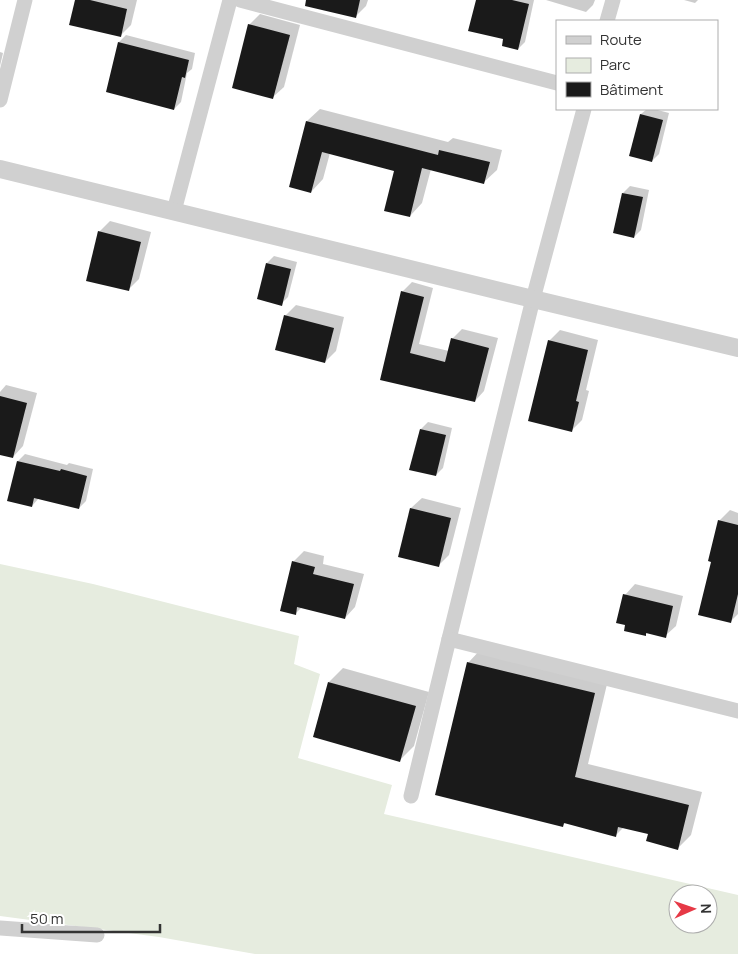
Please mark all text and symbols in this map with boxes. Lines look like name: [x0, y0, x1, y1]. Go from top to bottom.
legend: [556, 20, 718, 110]
text: Route: [600, 29, 642, 50]
text: Parc: [600, 54, 631, 75]
text: Bâtiment: [600, 79, 663, 100]
north arrow: [668, 884, 718, 934]
scale bar: [22, 902, 160, 934]
text: N: [697, 903, 716, 914]
text: 50 m: [30, 908, 64, 929]

